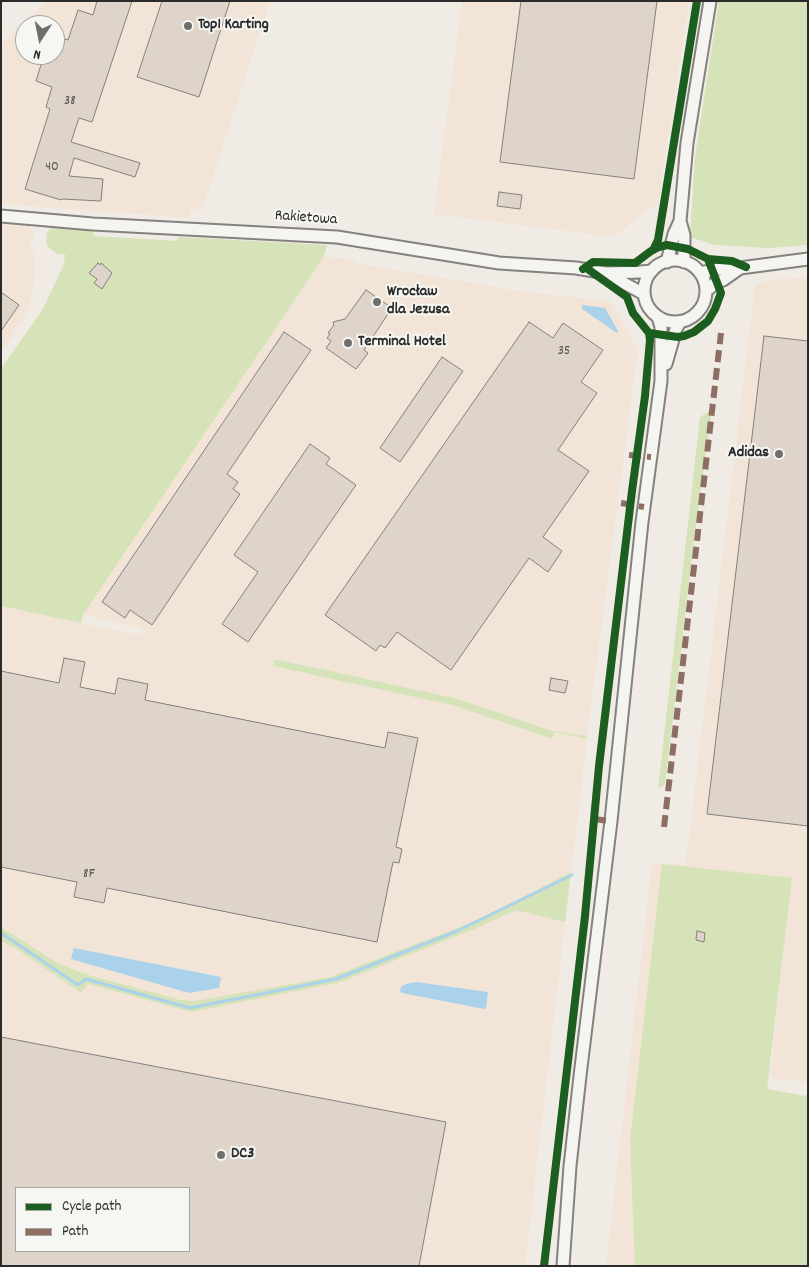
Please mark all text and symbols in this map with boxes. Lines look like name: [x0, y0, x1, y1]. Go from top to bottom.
north arrow: [15, 15, 65, 65]
place label: Top1 Karting: [198, 16, 269, 36]
marker: Top1 Karting: [182, 20, 194, 32]
text: N: [32, 43, 43, 64]
house number: 38: [64, 94, 76, 110]
house number: 40: [45, 160, 59, 176]
street label: Rakietowa: [274, 207, 338, 231]
place label: Wrocław dla Jezusa: [387, 283, 450, 321]
marker: Wrocław dla Jezusa: [371, 296, 383, 308]
place label: Terminal Hotel: [358, 333, 446, 353]
marker: Terminal Hotel: [342, 337, 354, 349]
house number: 35: [558, 344, 570, 360]
place label: Adidas: [728, 444, 769, 464]
marker: Adidas: [773, 448, 785, 460]
house number: 8F: [83, 867, 95, 883]
place label: DC3: [231, 1145, 254, 1165]
marker: DC3: [215, 1149, 227, 1161]
legend: [15, 1187, 190, 1252]
text: Cycle path: [62, 1196, 121, 1218]
text: Path: [62, 1221, 88, 1243]

